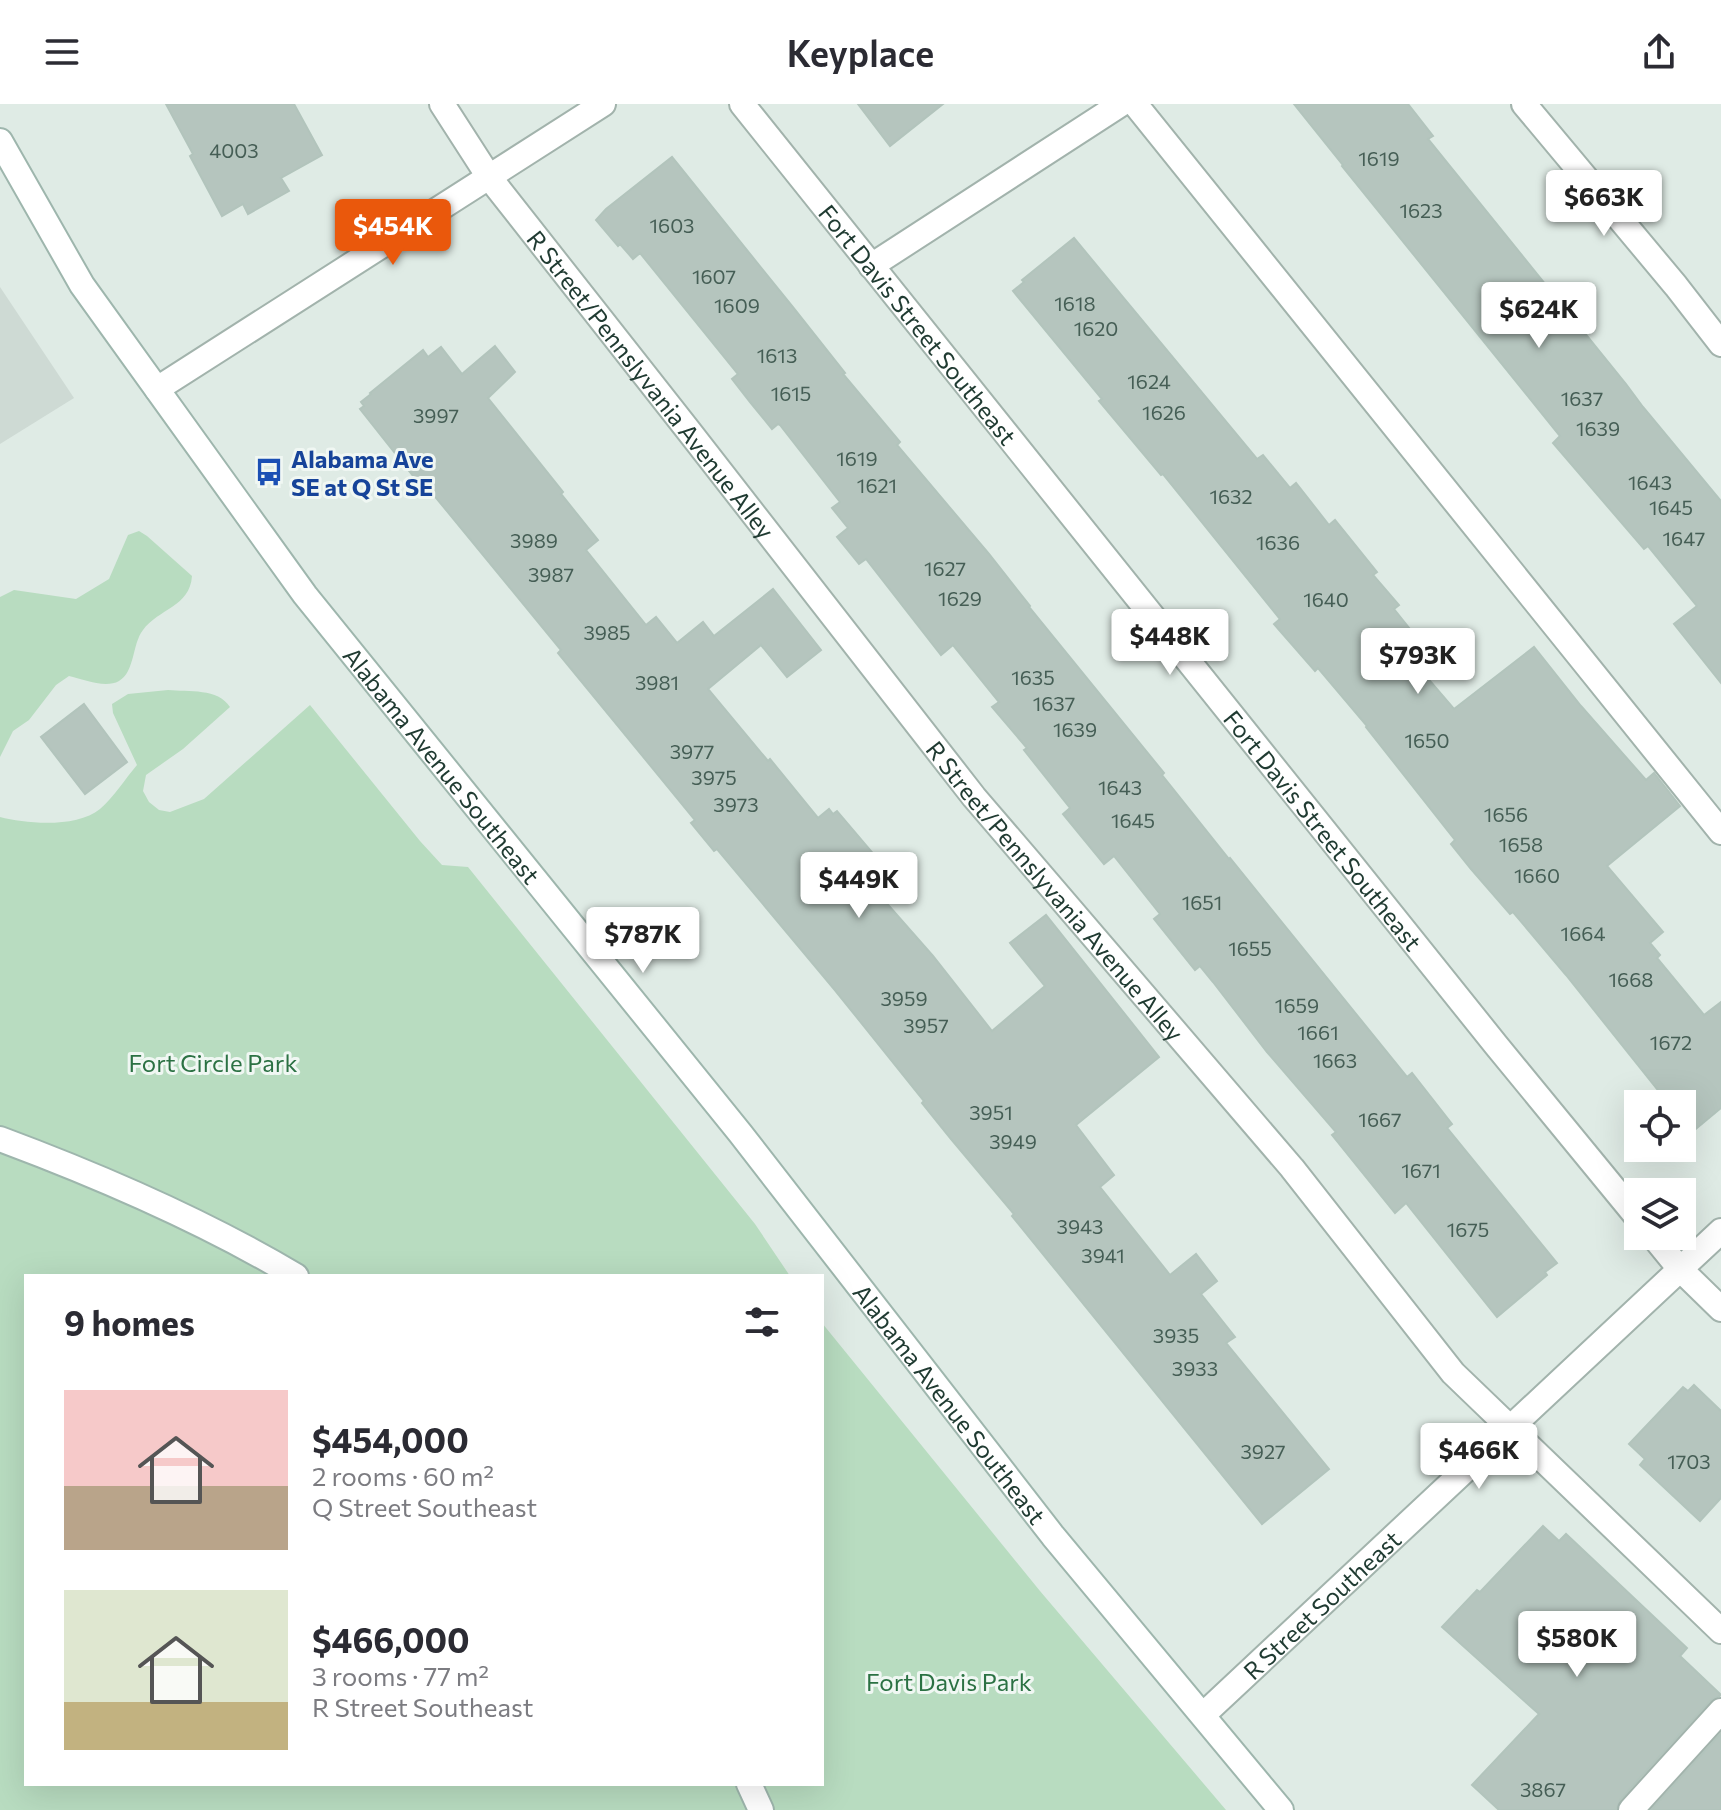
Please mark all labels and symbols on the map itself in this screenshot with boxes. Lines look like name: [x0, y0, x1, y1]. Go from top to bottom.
house number: 4003: [209, 138, 259, 162]
house number: 1619: [1358, 146, 1400, 170]
pin: $663K: [1548, 170, 1660, 238]
street label: Fort Davis Street Southeast: [813, 198, 1023, 450]
house number: 1623: [1399, 198, 1443, 222]
pin: $454K: [337, 199, 449, 267]
house number: 1603: [649, 213, 695, 237]
street label: R Street/Pennslyvania Avenue Alley: [522, 224, 781, 544]
house number: 1607: [692, 264, 736, 288]
pin: $624K: [1483, 282, 1595, 350]
house number: 1618: [1054, 291, 1096, 315]
house number: 1609: [714, 293, 760, 317]
house number: 1620: [1074, 316, 1118, 340]
house number: 1613: [757, 343, 797, 367]
house number: 1624: [1127, 369, 1171, 393]
house number: 1615: [771, 381, 811, 405]
house number: 1637: [1561, 386, 1603, 410]
house number: 1626: [1142, 400, 1186, 424]
house number: 3997: [413, 403, 459, 427]
house number: 1639: [1576, 416, 1620, 440]
place label: Alabama Ave SE at Q St SE: [291, 444, 434, 501]
house number: 1619: [836, 446, 878, 470]
bus stop icon: Alabama Ave SE at Q St SE: [254, 457, 284, 487]
house number: 1643: [1628, 470, 1672, 494]
house number: 1621: [857, 473, 897, 497]
house number: 1632: [1209, 484, 1253, 508]
house number: 1645: [1649, 495, 1693, 519]
house number: 1647: [1663, 526, 1705, 550]
house number: 3989: [510, 528, 558, 552]
house number: 1636: [1256, 530, 1300, 554]
house number: 1627: [924, 556, 966, 580]
house number: 3987: [528, 562, 574, 586]
house number: 1629: [938, 586, 982, 610]
house number: 1640: [1303, 587, 1349, 611]
pin: $448K: [1114, 609, 1226, 677]
house number: 3985: [583, 620, 631, 644]
pin: $793K: [1362, 628, 1474, 696]
street label: Alabama Avenue Southeast: [338, 641, 547, 889]
house number: 1635: [1011, 665, 1055, 689]
house number: 3981: [635, 670, 679, 694]
house number: 1637: [1033, 691, 1075, 715]
street label: Fort Davis Street Southeast: [1219, 704, 1429, 956]
house number: 1639: [1053, 717, 1097, 741]
house number: 1650: [1404, 728, 1450, 752]
street label: R Street/Pennslyvania Avenue Alley: [921, 735, 1191, 1046]
house number: 3977: [670, 739, 714, 763]
house number: 3975: [691, 765, 737, 789]
house number: 1643: [1098, 775, 1142, 799]
house number: 3973: [713, 792, 759, 816]
house number: 1656: [1484, 802, 1528, 826]
house number: 1645: [1111, 808, 1155, 832]
house number: 1658: [1499, 832, 1543, 856]
pin: $449K: [803, 852, 915, 920]
house number: 1660: [1514, 863, 1560, 887]
house number: 1651: [1182, 890, 1222, 914]
pin: $787K: [587, 907, 699, 975]
house number: 1664: [1561, 921, 1605, 945]
house number: 1655: [1228, 936, 1272, 960]
house number: 1668: [1609, 967, 1653, 991]
house number: 3959: [880, 986, 928, 1010]
house number: 1659: [1275, 993, 1319, 1017]
house number: 3957: [903, 1013, 949, 1037]
house number: 1661: [1297, 1020, 1339, 1044]
house number: 1672: [1650, 1030, 1692, 1054]
park label: Fort Circle Park: [129, 1048, 297, 1077]
house number: 1663: [1313, 1048, 1357, 1072]
house number: 3951: [969, 1100, 1013, 1124]
house number: 1667: [1358, 1107, 1402, 1131]
house number: 3949: [989, 1129, 1037, 1153]
house number: 1671: [1401, 1158, 1441, 1182]
house number: 3943: [1057, 1214, 1103, 1238]
house number: 1675: [1447, 1217, 1489, 1241]
house number: 3941: [1081, 1243, 1125, 1267]
street label: Alabama Avenue Southeast: [848, 1278, 1053, 1530]
house number: 3935: [1153, 1323, 1199, 1347]
house number: 3933: [1172, 1356, 1218, 1380]
pin: $466K: [1423, 1423, 1535, 1491]
house number: 3927: [1240, 1439, 1286, 1463]
house number: 1703: [1667, 1449, 1711, 1473]
street label: R Street Southeast: [1237, 1524, 1406, 1685]
pin: $580K: [1521, 1611, 1633, 1679]
park label: Fort Davis Park: [866, 1667, 1032, 1696]
house number: 3867: [1520, 1777, 1566, 1801]

